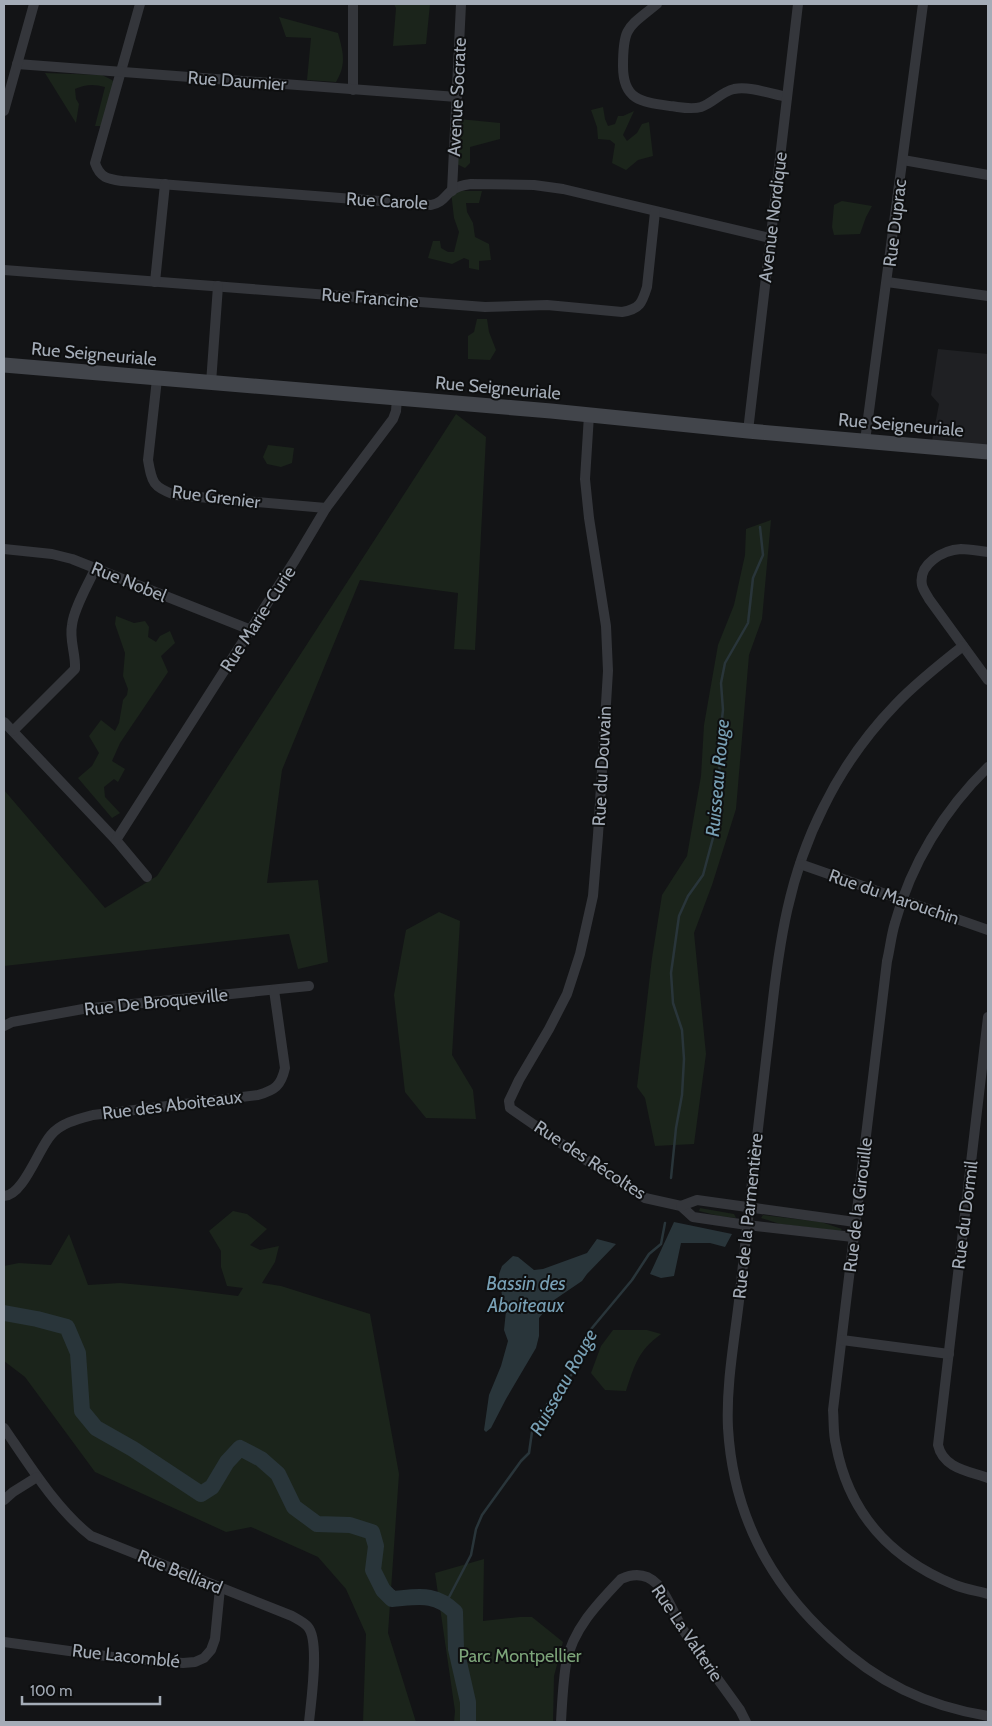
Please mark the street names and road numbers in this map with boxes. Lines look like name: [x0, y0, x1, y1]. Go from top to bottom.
street label: Avenue Socrate: [443, 37, 471, 157]
street label: Rue Daumier: [187, 67, 287, 95]
street label: Avenue Nordique: [754, 150, 792, 284]
street label: Rue Duprac: [879, 178, 911, 268]
street label: Rue Carole: [346, 188, 428, 214]
street label: Rue Francine: [321, 284, 419, 312]
street label: Rue Seigneuriale: [30, 338, 158, 370]
street label: Rue Seigneuriale: [434, 372, 562, 404]
street label: Rue Seigneuriale: [837, 409, 965, 441]
street label: Rue Grenier: [171, 481, 262, 513]
street label: Rue Nobel: [88, 557, 170, 607]
street label: Rue Marie-Curie: [216, 562, 300, 676]
street label: Rue du Douvain: [588, 705, 616, 827]
street label: Rue du Marouchin: [826, 864, 962, 930]
street label: Rue De Broqueville: [83, 984, 229, 1020]
street label: Rue des Aboiteaux: [101, 1085, 244, 1124]
street label: Rue des Récoltes: [530, 1116, 650, 1204]
street label: Rue de la Parmentière: [728, 1132, 768, 1300]
street label: Rue de la Girouille: [839, 1136, 877, 1274]
street label: Rue du Dormil: [947, 1159, 983, 1271]
street label: Rue Belliard: [134, 1545, 226, 1599]
street label: Rue La Valterie: [647, 1580, 727, 1686]
street label: Rue Lacomblé: [71, 1639, 181, 1673]

